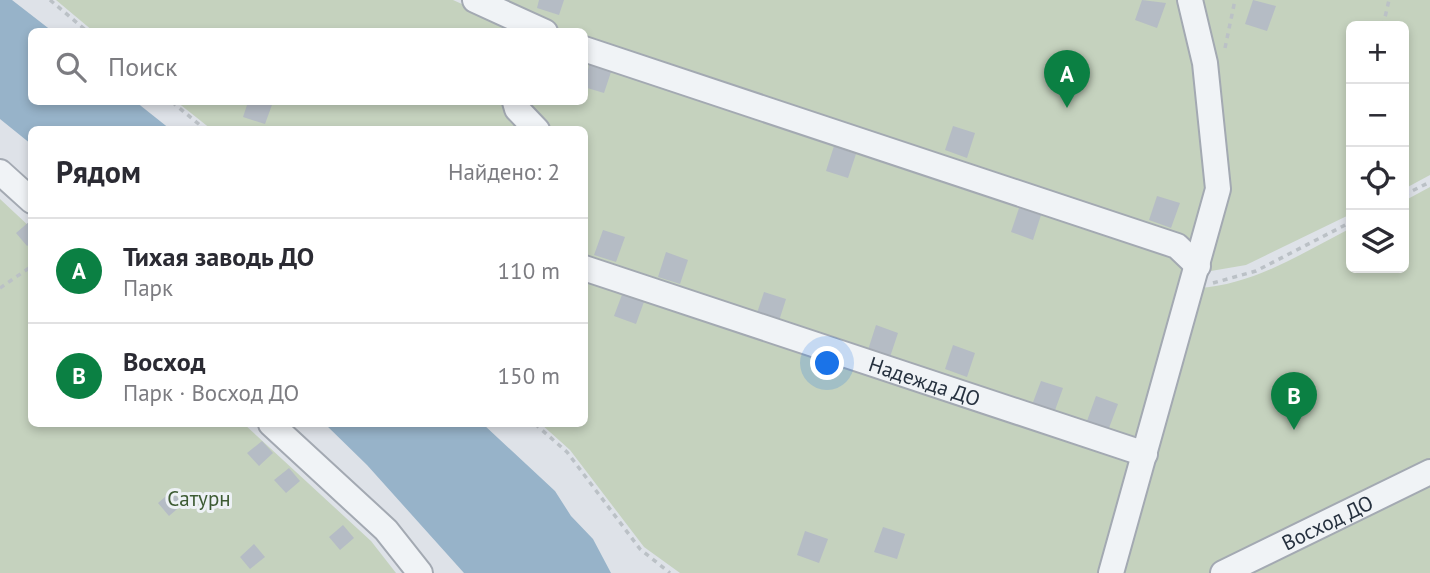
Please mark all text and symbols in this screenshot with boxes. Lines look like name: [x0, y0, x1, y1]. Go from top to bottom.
map controls: [1346, 21, 1409, 273]
button: +: [1346, 21, 1409, 84]
search box: [28, 28, 588, 105]
icon: search: [52, 48, 90, 86]
text: Поиск: [108, 50, 177, 83]
pin: A: [1044, 50, 1090, 108]
button: −: [1346, 84, 1409, 147]
button: locate: [1346, 147, 1409, 210]
text: Рядом: [56, 152, 141, 191]
text: Найдено: 2: [448, 157, 560, 186]
button: layers: [1346, 210, 1409, 273]
text: Тихая заводь ДО: [123, 240, 314, 273]
text: A: [72, 256, 86, 285]
text: 110 m: [498, 256, 560, 285]
text: Парк: [123, 273, 173, 302]
text: Восход: [123, 345, 205, 378]
your location: [810, 346, 844, 380]
street label: Надежда ДО: [866, 350, 984, 412]
text: B: [72, 361, 86, 390]
text: 150 m: [498, 361, 560, 390]
pin: B: [1271, 372, 1317, 430]
text: Парк · Восход ДО: [123, 378, 299, 407]
park label: Сатурн: [167, 485, 231, 512]
street label: Восход ДО: [1277, 488, 1377, 556]

